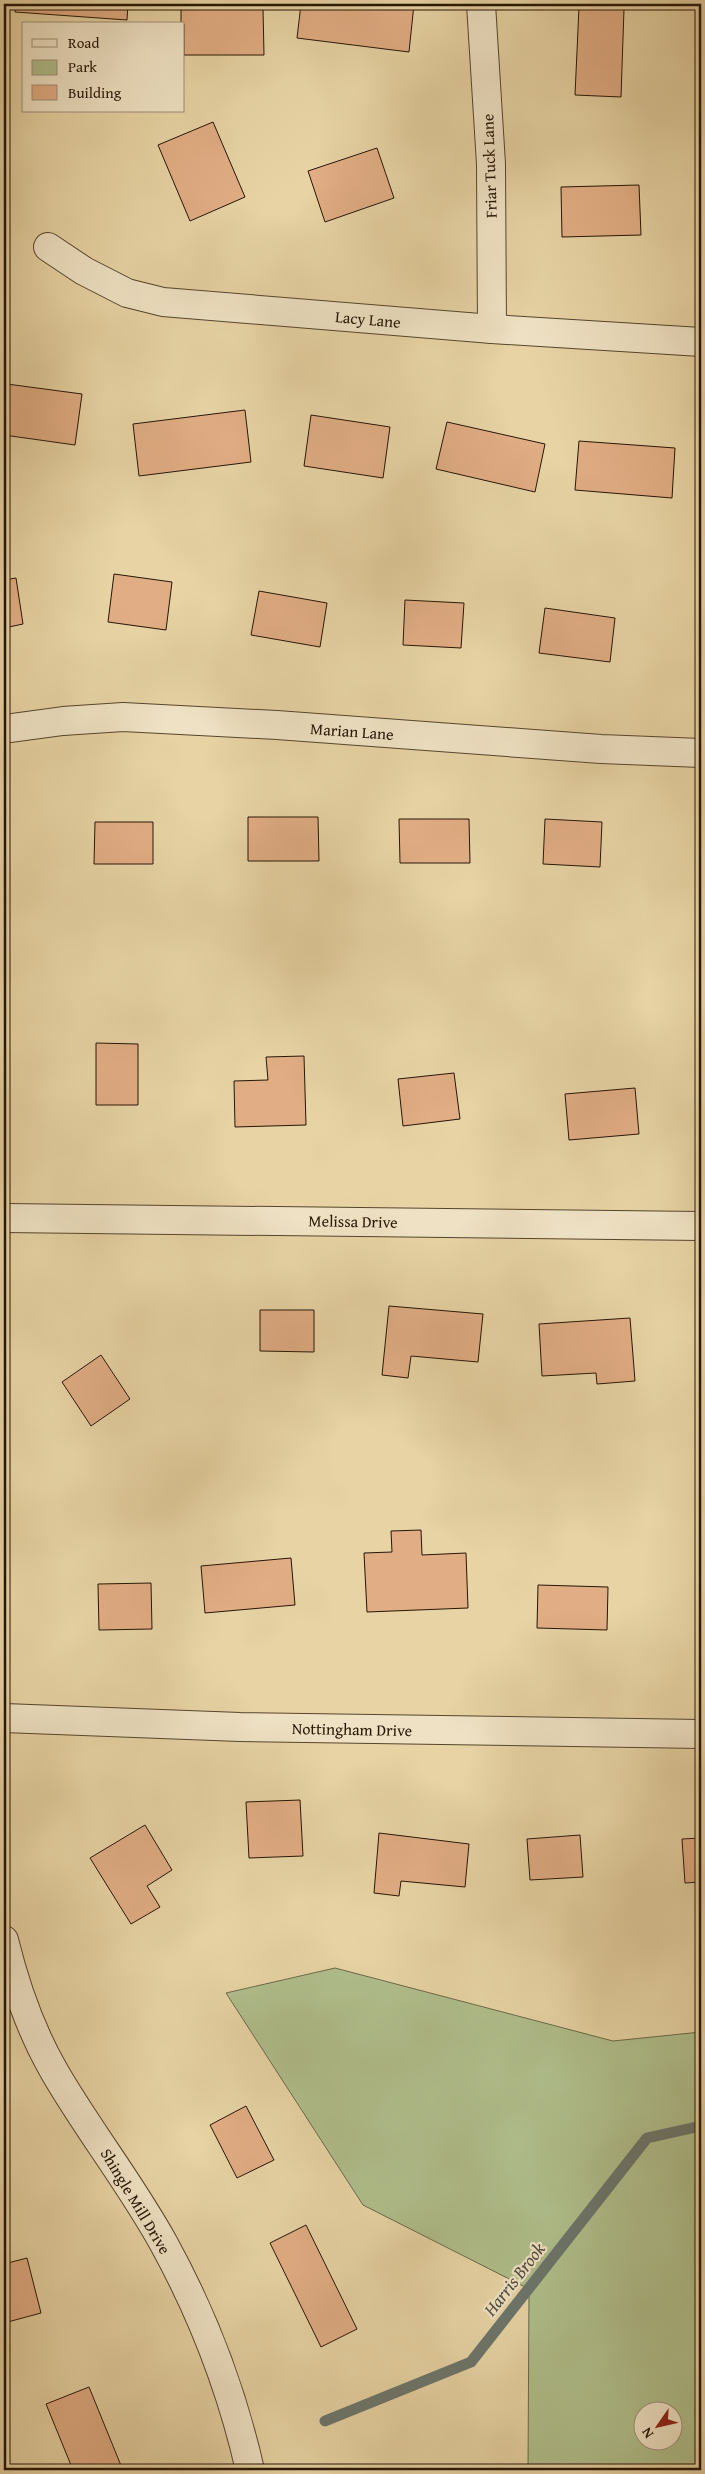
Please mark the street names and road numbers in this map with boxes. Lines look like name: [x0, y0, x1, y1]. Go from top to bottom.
street label: Friar Tuck Lane: [475, 113, 503, 219]
street label: Lacy Lane: [334, 304, 402, 334]
street label: Marian Lane: [309, 716, 395, 746]
street label: Melissa Drive: [308, 1208, 398, 1234]
street label: Nottingham Drive: [292, 1716, 412, 1742]
street label: Shingle Mill Drive: [95, 2143, 177, 2259]

